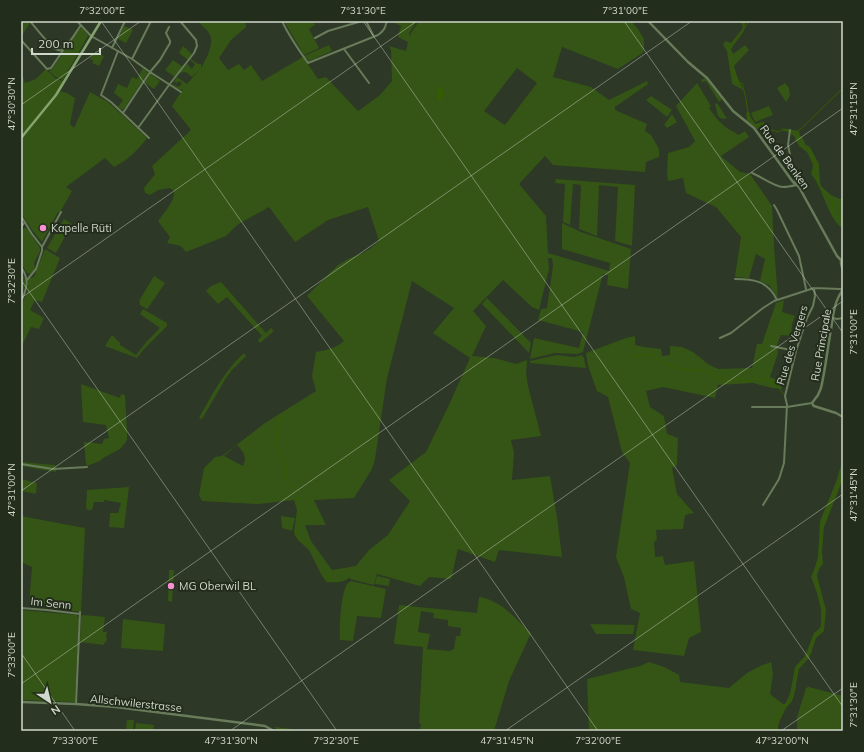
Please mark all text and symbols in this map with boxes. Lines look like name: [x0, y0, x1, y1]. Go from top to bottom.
text: 7°32'00"E: [79, 4, 125, 17]
text: 7°31'30"E: [340, 4, 386, 17]
text: 7°31'00"E: [602, 4, 648, 17]
scale bar: [32, 30, 100, 56]
text: 200 m: [38, 36, 73, 51]
text: 47°30'30"N: [5, 77, 18, 131]
text: 47°31'15"N: [847, 82, 860, 136]
street label: Rue de Benken: [757, 122, 813, 192]
place label: Kapelle Rüti: [51, 221, 112, 235]
marker: Kapelle Rüti: [38, 223, 48, 233]
text: 7°32'30"E: [5, 258, 18, 304]
street label: Rue des Vergers: [773, 303, 811, 387]
street label: Rue Principale: [808, 308, 834, 382]
text: 7°31'00"E: [847, 309, 860, 355]
text: 47°31'00"N: [5, 463, 18, 517]
text: 47°31'45"N: [847, 468, 860, 522]
place label: MG Oberwil BL: [179, 579, 256, 593]
marker: MG Oberwil BL: [166, 581, 176, 591]
street label: Im Senn: [30, 594, 72, 612]
text: 7°33'00"E: [5, 632, 18, 678]
north arrow: [30, 682, 70, 722]
text: 7°31'30"E: [847, 682, 860, 728]
street label: Allschwilerstrasse: [90, 691, 183, 715]
text: N: [48, 702, 63, 718]
text: 7°33'00"E: [52, 734, 98, 747]
text: 47°31'30"N: [204, 734, 258, 747]
text: 7°32'30"E: [313, 734, 359, 747]
text: 47°31'45"N: [480, 734, 534, 747]
text: 7°32'00"E: [575, 734, 621, 747]
text: 47°32'00"N: [755, 734, 809, 747]

